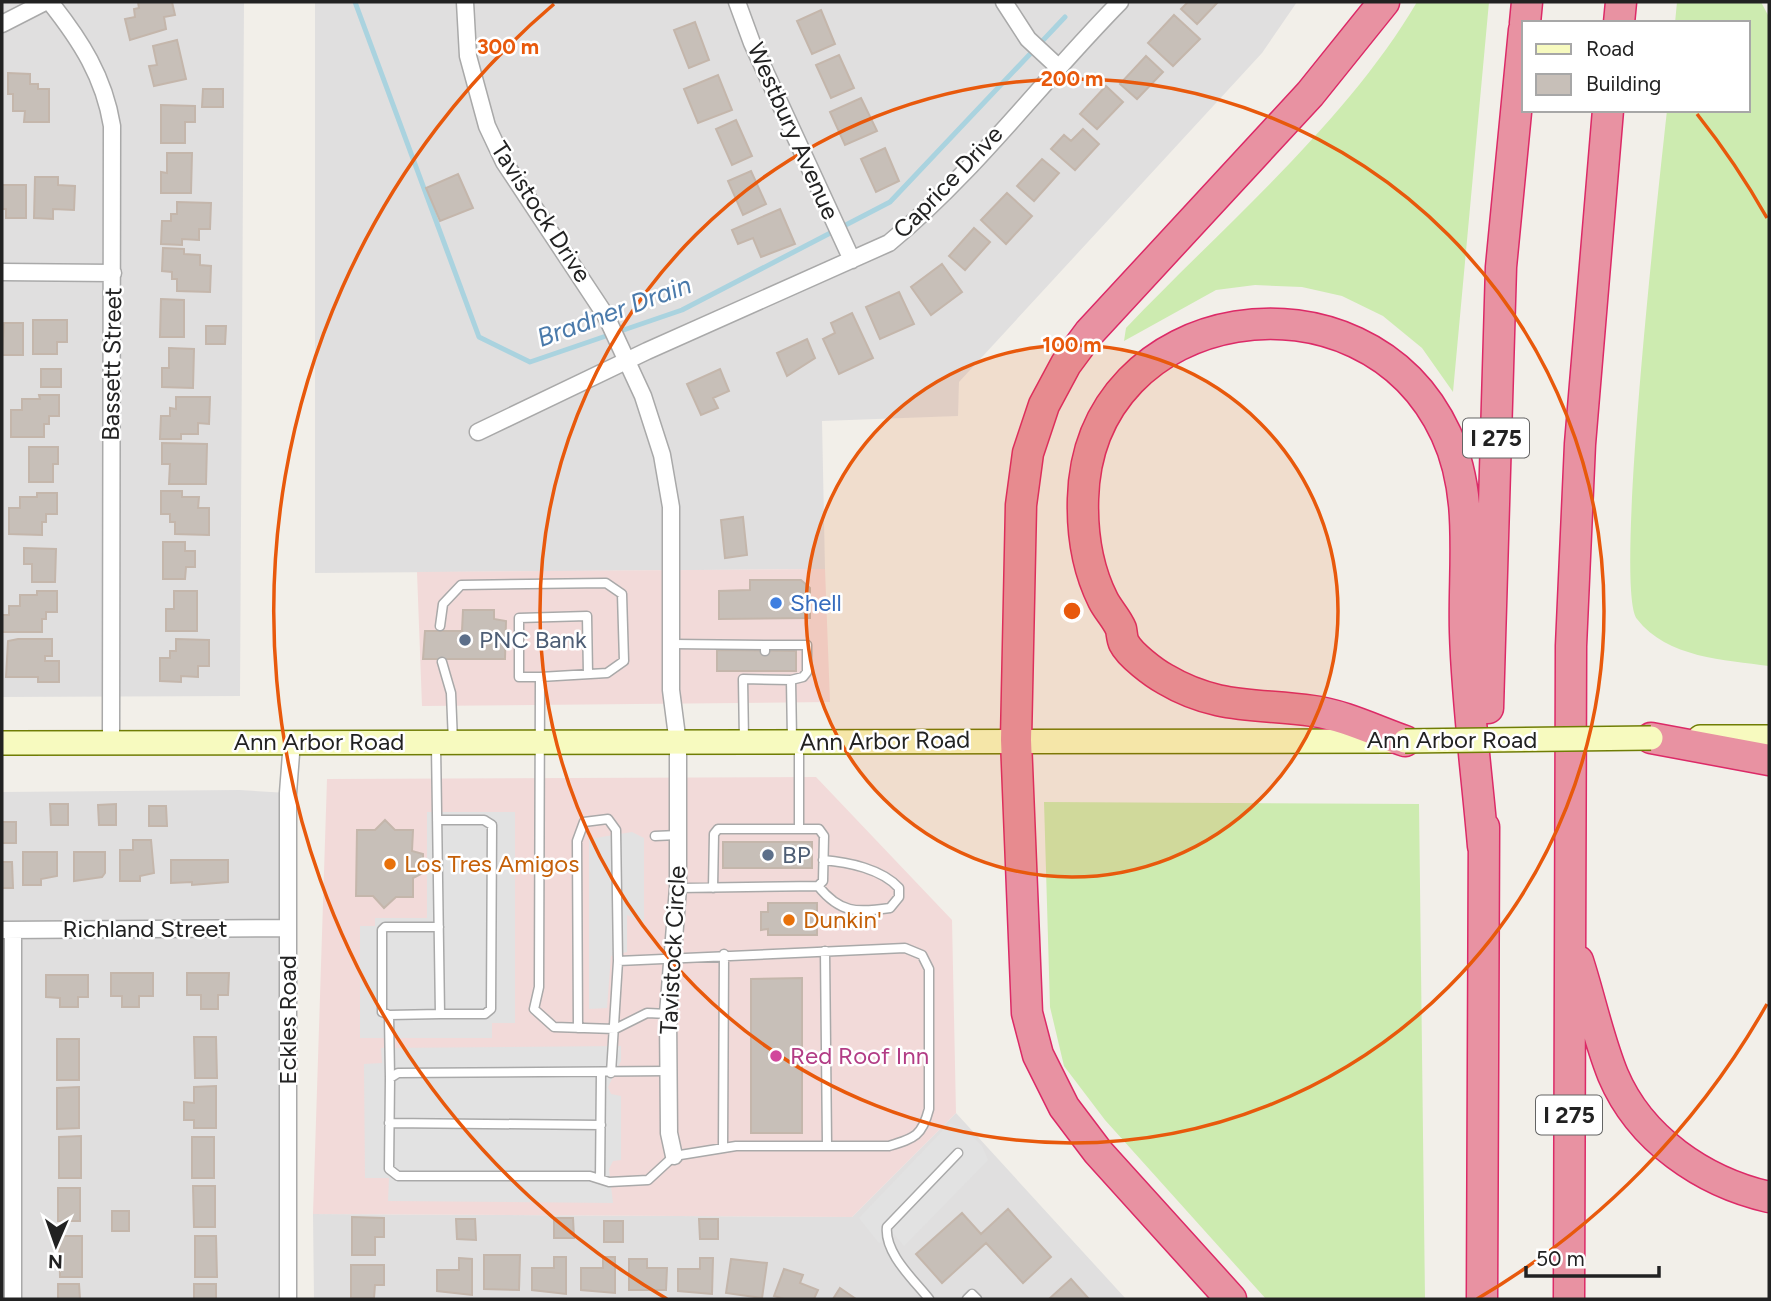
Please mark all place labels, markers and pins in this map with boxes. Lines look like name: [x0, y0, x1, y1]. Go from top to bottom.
place label: Shell: [790, 588, 842, 617]
marker: Shell: [768, 595, 784, 611]
centre of rings: [1060, 599, 1084, 623]
place label: PNC Bank: [479, 625, 587, 654]
marker: PNC Bank: [457, 632, 473, 648]
place label: BP: [782, 840, 811, 869]
marker: BP: [760, 847, 776, 863]
place label: Los Tres Amigos: [404, 849, 579, 878]
marker: Los Tres Amigos: [382, 856, 398, 872]
place label: Dunkin': [803, 905, 882, 934]
marker: Dunkin': [781, 912, 797, 928]
place label: Red Roof Inn: [790, 1041, 929, 1070]
marker: Red Roof Inn: [768, 1048, 784, 1064]

